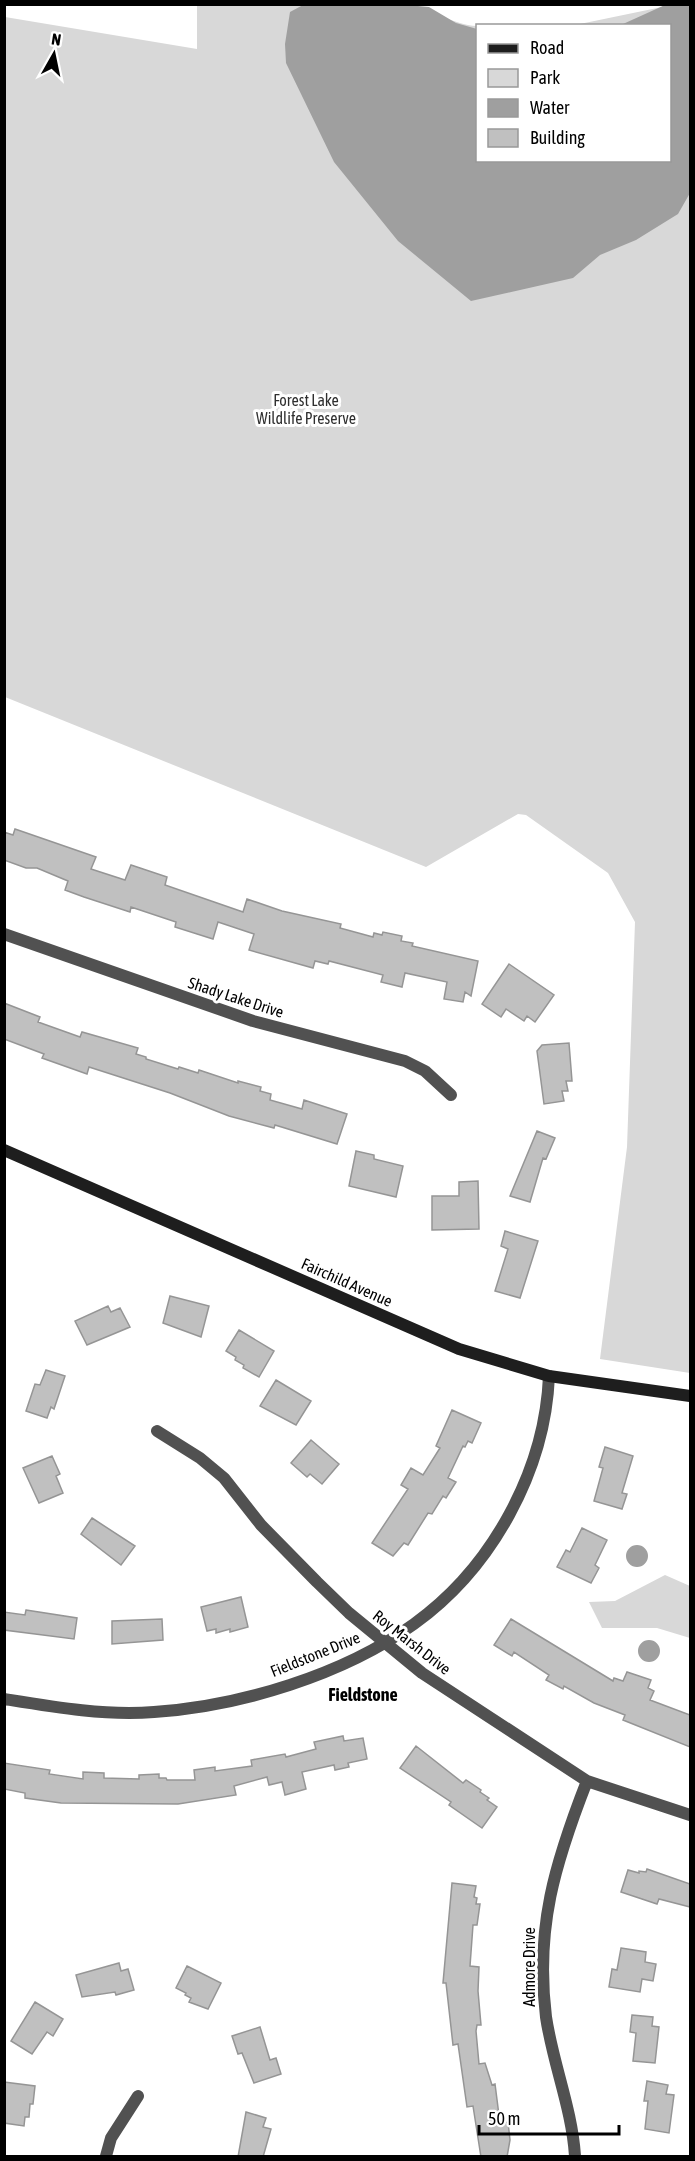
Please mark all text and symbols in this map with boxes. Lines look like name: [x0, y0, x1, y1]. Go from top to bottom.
north arrow: [24, 24, 84, 84]
legend: [476, 24, 671, 162]
text: N: [50, 30, 62, 49]
text: Road: [530, 37, 564, 58]
text: Park: [530, 67, 560, 88]
text: Water: [530, 97, 570, 118]
text: Building: [530, 127, 585, 148]
park label: Forest Lake Wildlife Preserve: [256, 391, 356, 427]
street label: Shady Lake Drive: [186, 973, 286, 1022]
street label: Fairchild Avenue: [299, 1254, 395, 1310]
street label: Roy Marsh Drive: [369, 1606, 454, 1679]
street label: Fieldstone Drive: [268, 1628, 362, 1680]
district label: Fieldstone: [328, 1684, 398, 1705]
street label: Admore Drive: [520, 1927, 538, 2007]
scale bar: [479, 2098, 618, 2136]
text: 50 m: [488, 2108, 520, 2129]

